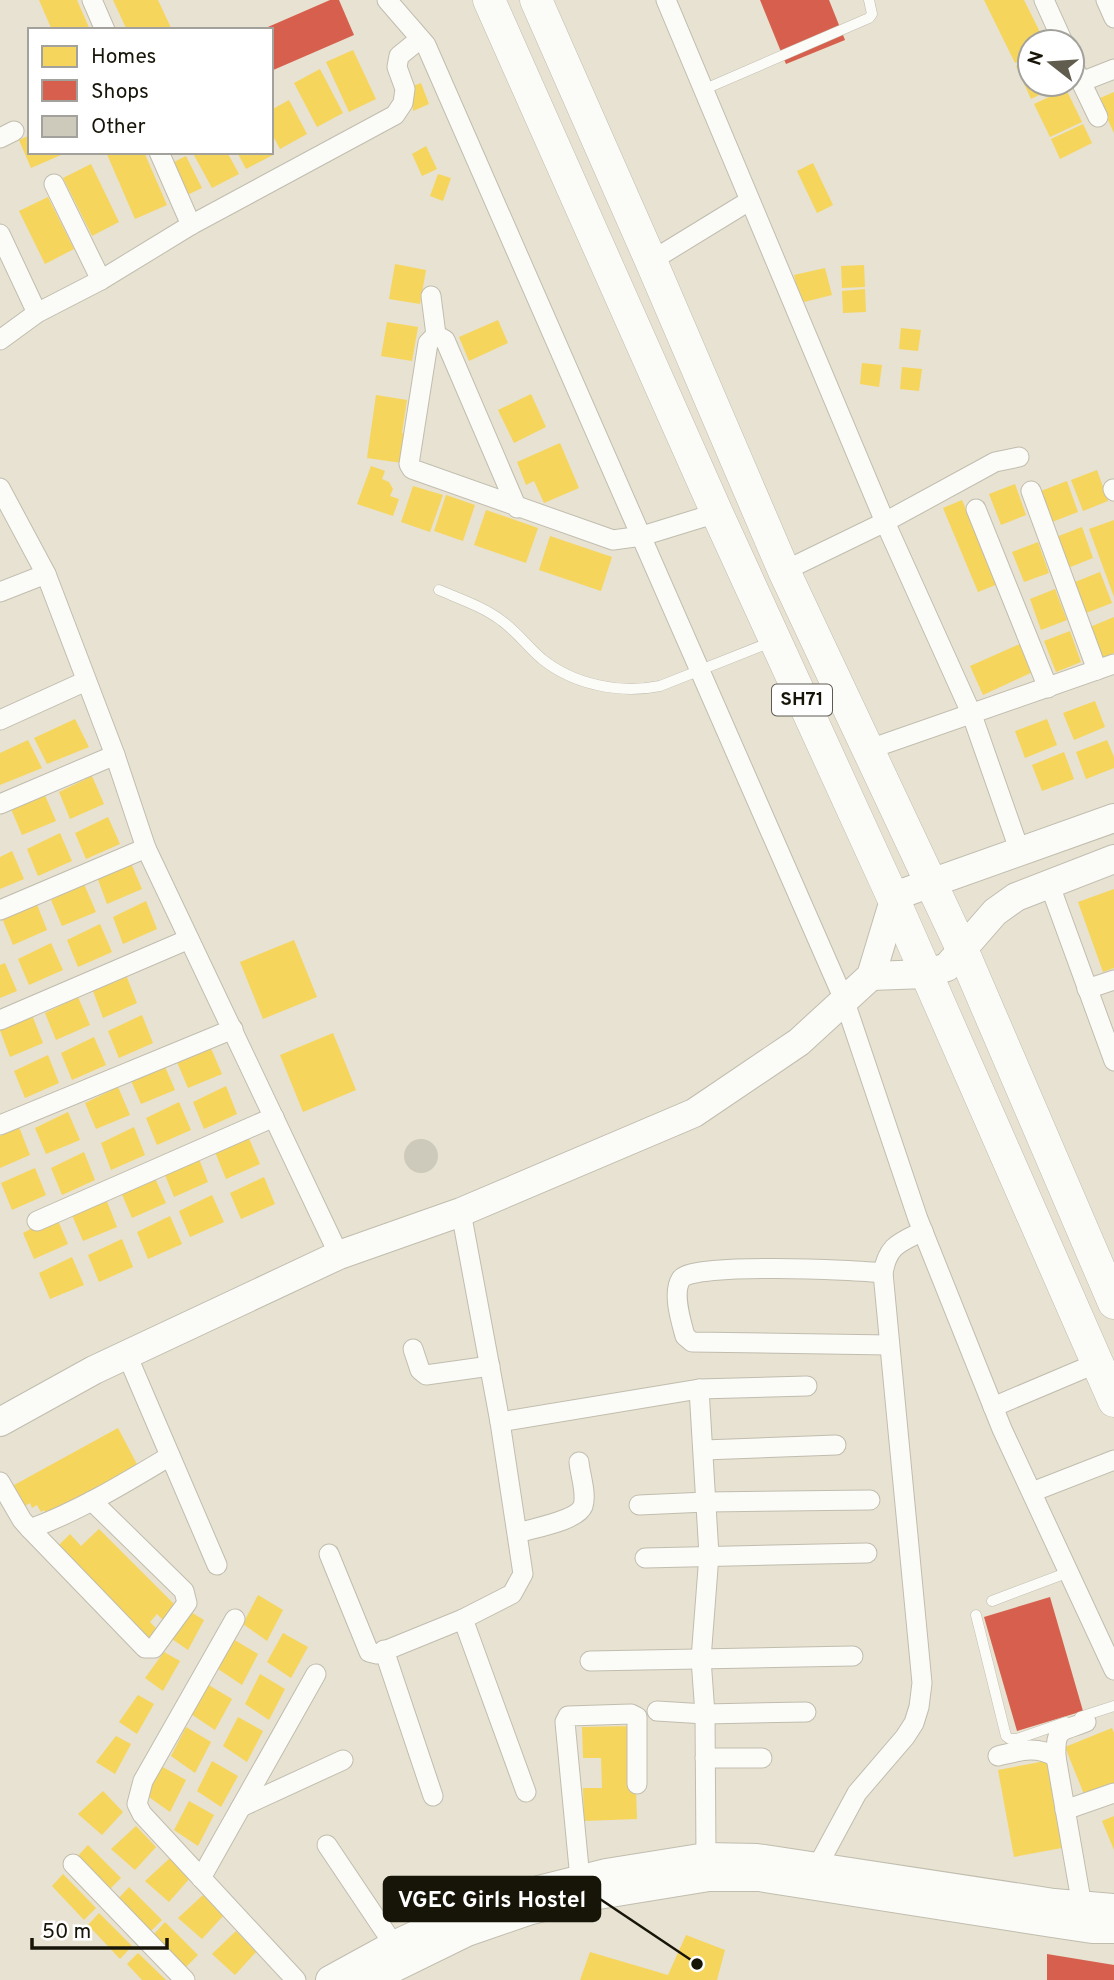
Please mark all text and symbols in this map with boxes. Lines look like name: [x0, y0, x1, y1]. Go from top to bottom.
legend: [28, 28, 273, 154]
north arrow: [1016, 28, 1086, 98]
text: Homes: [91, 44, 156, 71]
text: N: [1023, 49, 1050, 69]
text: Shops: [91, 79, 149, 106]
text: Other: [91, 114, 146, 141]
road number: SH71: [772, 684, 832, 716]
callout: VGEC Girls Hostel: [384, 1877, 600, 1921]
text: VGEC Girls Hostel: [398, 1887, 586, 1916]
scale bar: [32, 1906, 166, 1950]
text: 50 m: [42, 1919, 91, 1946]

